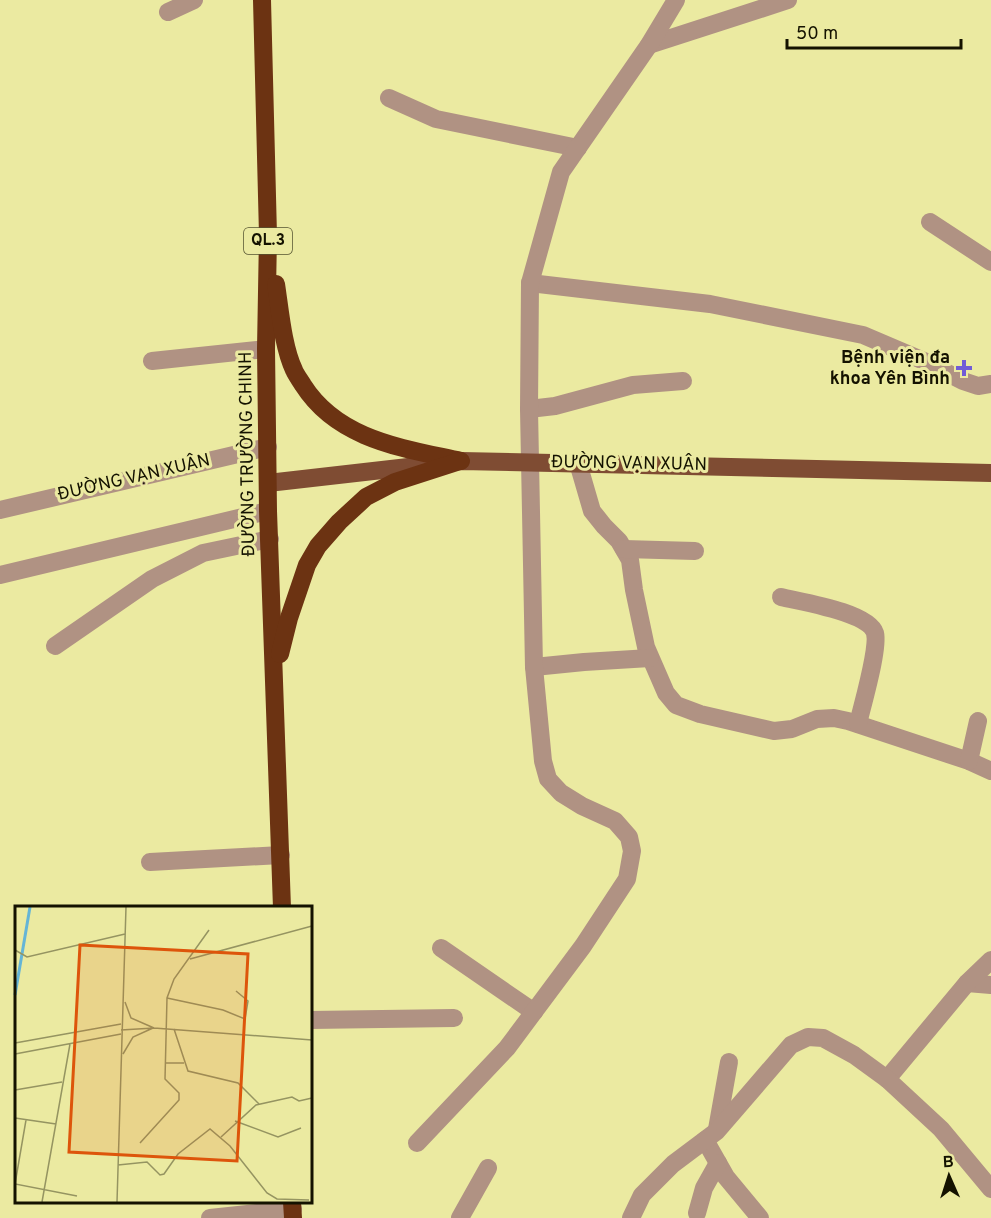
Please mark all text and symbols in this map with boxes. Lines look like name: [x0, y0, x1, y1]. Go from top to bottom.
scale bar: [787, 12, 961, 50]
text: 50 m: [796, 23, 838, 46]
road number: QL.3: [244, 228, 292, 254]
place label: Bệnh viện đa khoa Yên Bình: [830, 347, 950, 391]
street label: ĐƯỜNG TRƯỜNG CHINH: [233, 351, 261, 557]
marker: Bệnh viện đa khoa Yên Bình: [955, 359, 973, 377]
street label: ĐƯỜNG VẠN XUÂN: [55, 447, 213, 507]
street label: ĐƯỜNG VẠN XUÂN: [551, 449, 707, 477]
inset map: [15, 906, 312, 1203]
north arrow: [919, 1146, 979, 1206]
text: B: [942, 1153, 954, 1173]

